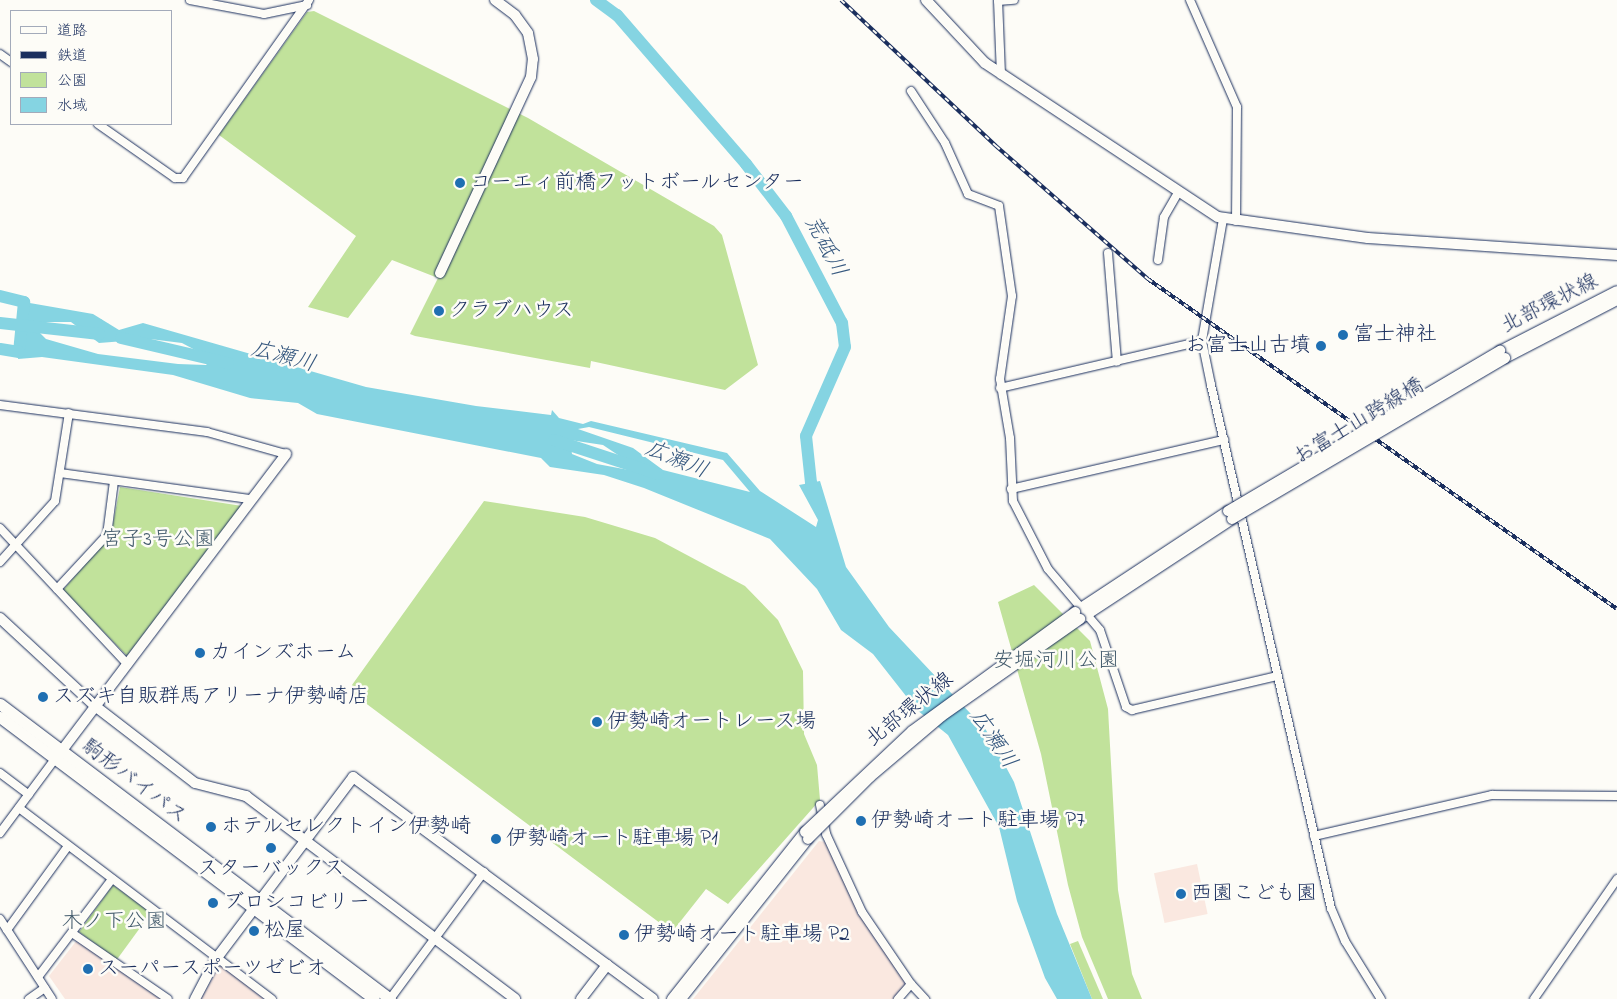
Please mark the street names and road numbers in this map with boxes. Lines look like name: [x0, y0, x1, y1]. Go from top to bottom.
street label: 北部環状線: [1498, 269, 1602, 339]
street label: お富士山跨線橋: [1290, 373, 1428, 471]
street label: 北部環状線: [861, 667, 959, 753]
street label: 駒形バイパス: [76, 734, 192, 830]

